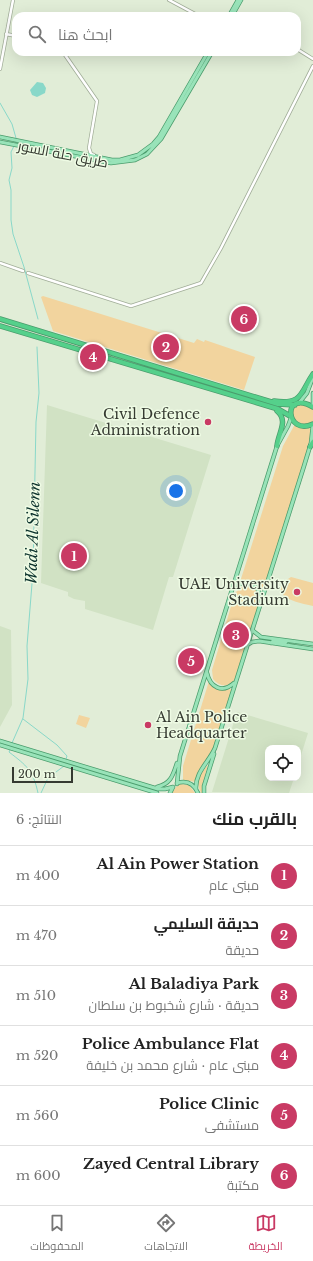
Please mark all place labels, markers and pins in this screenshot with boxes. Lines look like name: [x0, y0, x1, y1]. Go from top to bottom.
pin: 6: [231, 304, 257, 334]
pin: 2: [153, 332, 179, 362]
pin: 4: [80, 342, 106, 372]
place label: Civil Defence Administration: [90, 405, 200, 439]
marker: Civil Defence Administration: [203, 417, 213, 427]
pin: 1: [61, 541, 87, 571]
place label: UAE University Stadium: [178, 575, 289, 609]
marker: UAE University Stadium: [292, 587, 302, 597]
pin: 3: [223, 620, 249, 650]
pin: 5: [178, 646, 204, 676]
place label: Al Ain Police Headquarter: [155, 708, 247, 742]
marker: Al Ain Police Headquarter: [143, 720, 153, 730]

